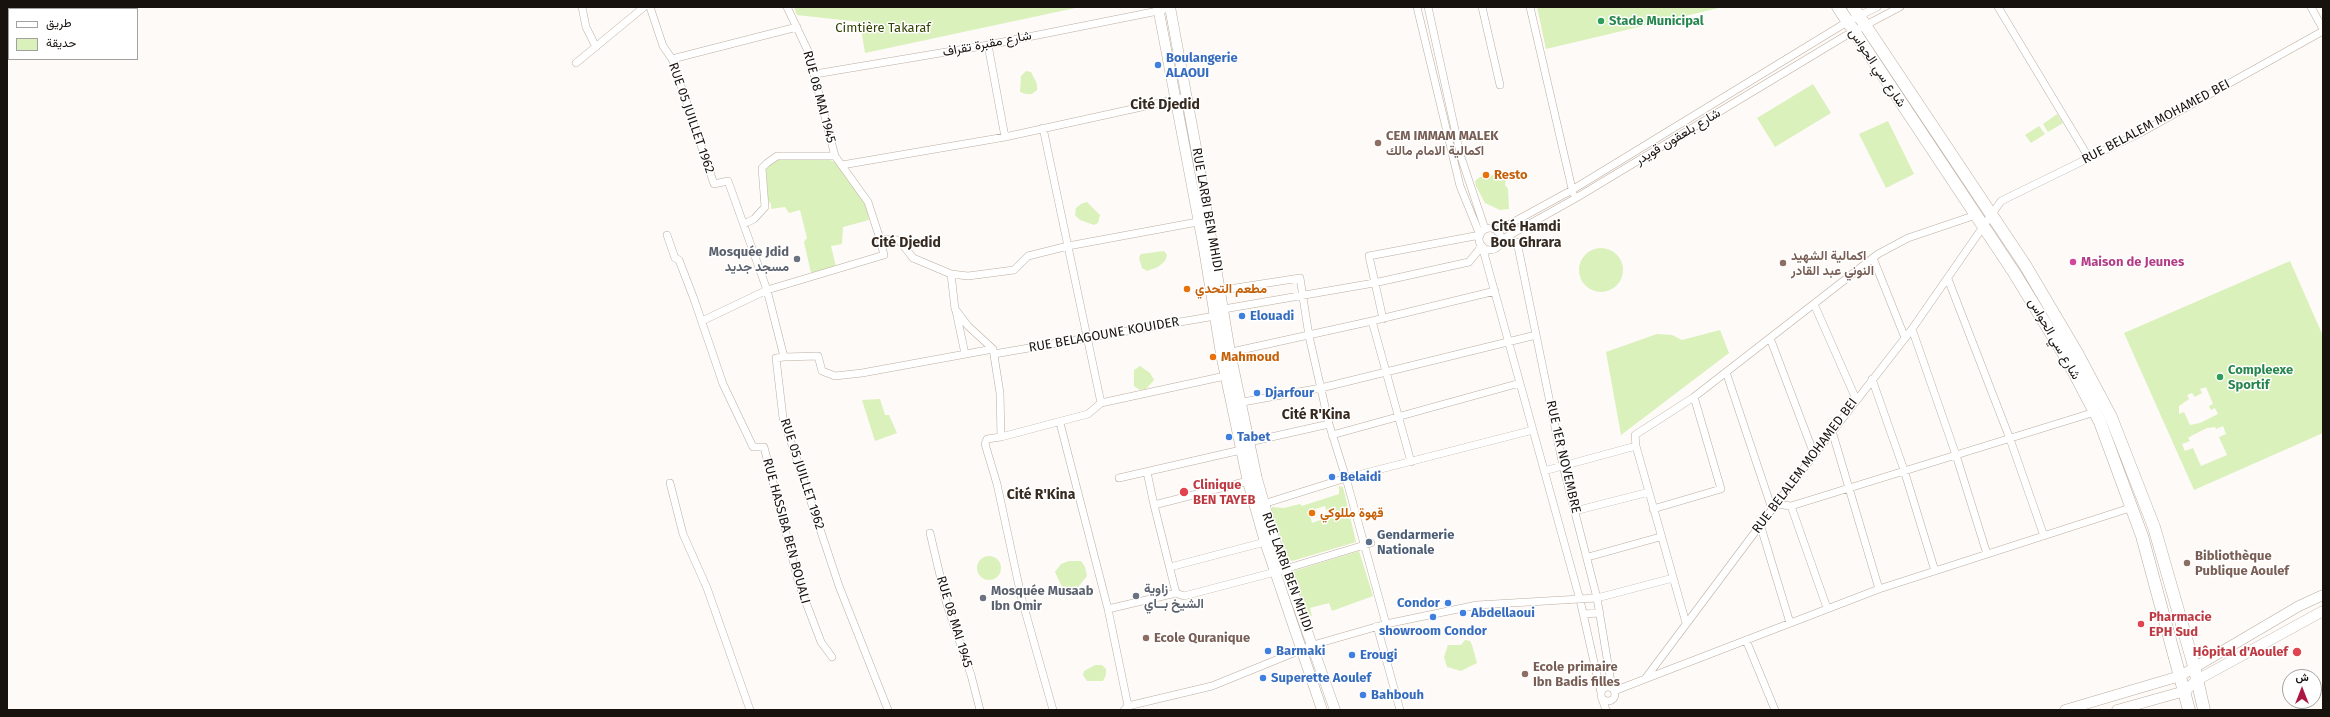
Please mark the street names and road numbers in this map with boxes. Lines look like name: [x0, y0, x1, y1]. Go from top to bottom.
street label: شارع سي الحواس: [1845, 26, 1909, 110]
street label: شارع مقبرة تقراف: [941, 28, 1033, 60]
street label: RUE 08 MAI 1945: [799, 49, 839, 145]
street label: RUE 05 JUILLET 1962: [665, 61, 717, 175]
street label: RUE BELALEM MOHAMED BEI: [2079, 76, 2233, 168]
street label: شارع بلعقون قويدر: [1633, 105, 1723, 169]
street label: RUE LARBI BEN MHIDI: [1188, 147, 1226, 273]
street label: شارع سي الحواس: [2024, 295, 2084, 383]
street label: RUE BELAGOUNE KOUIDER: [1027, 314, 1181, 356]
street label: RUE BELALEM MOHAMED BEI: [1749, 395, 1861, 537]
street label: RUE 1ER NOVEMBRE: [1542, 399, 1584, 515]
street label: RUE 05 JUILLET 1962: [777, 416, 827, 532]
street label: RUE HASSIBA BEN BOUALI: [759, 457, 813, 605]
street label: RUE LARBI BEN MHIDI: [1258, 510, 1316, 634]
street label: RUE 08 MAI 1945: [933, 574, 975, 670]

